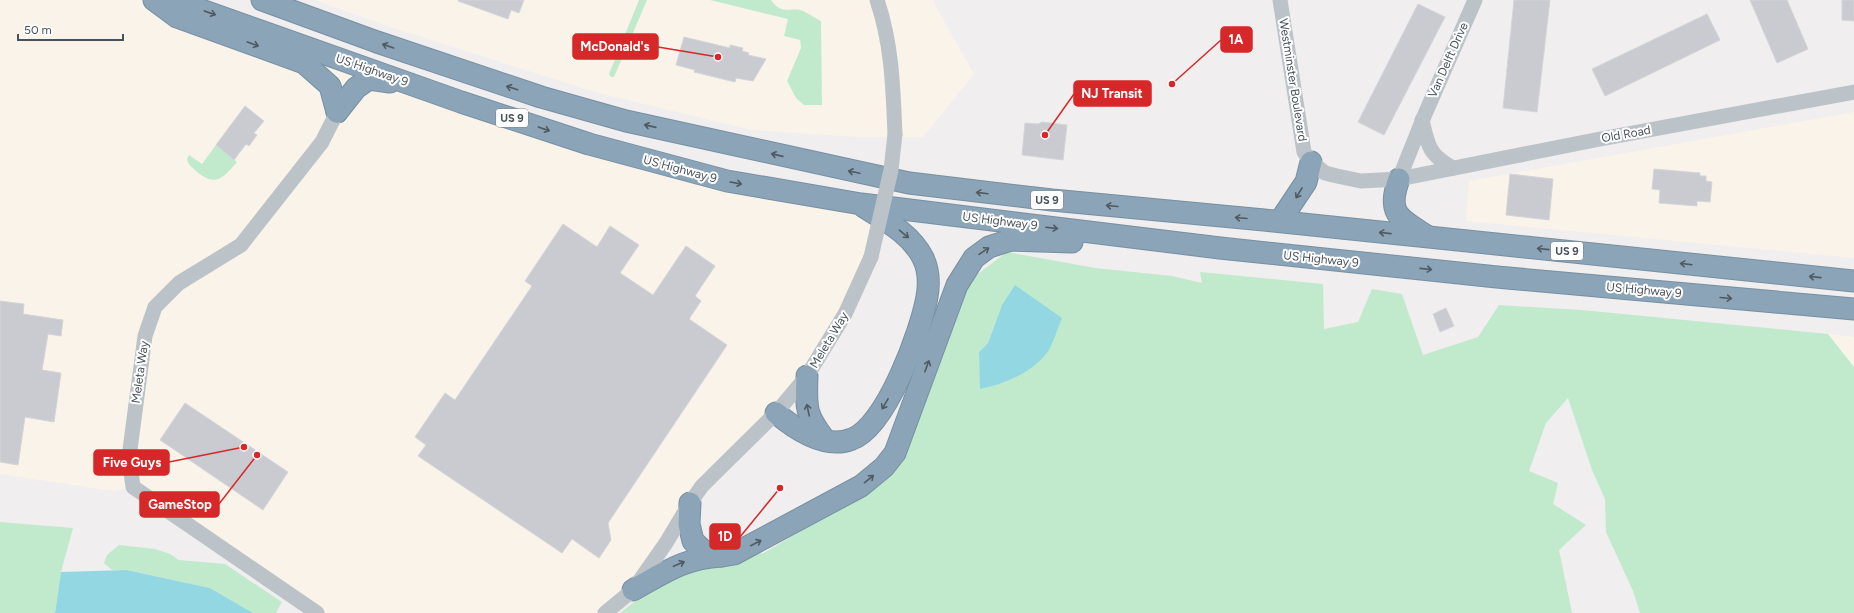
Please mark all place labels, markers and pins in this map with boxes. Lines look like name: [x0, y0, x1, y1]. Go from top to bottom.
callout: 1A: [1221, 27, 1252, 52]
callout: McDonald's: [573, 34, 658, 59]
callout: NJ Transit: [1074, 81, 1151, 106]
callout: Five Guys: [94, 450, 169, 475]
callout: GameStop: [140, 492, 219, 517]
callout: 1D: [710, 524, 740, 549]

